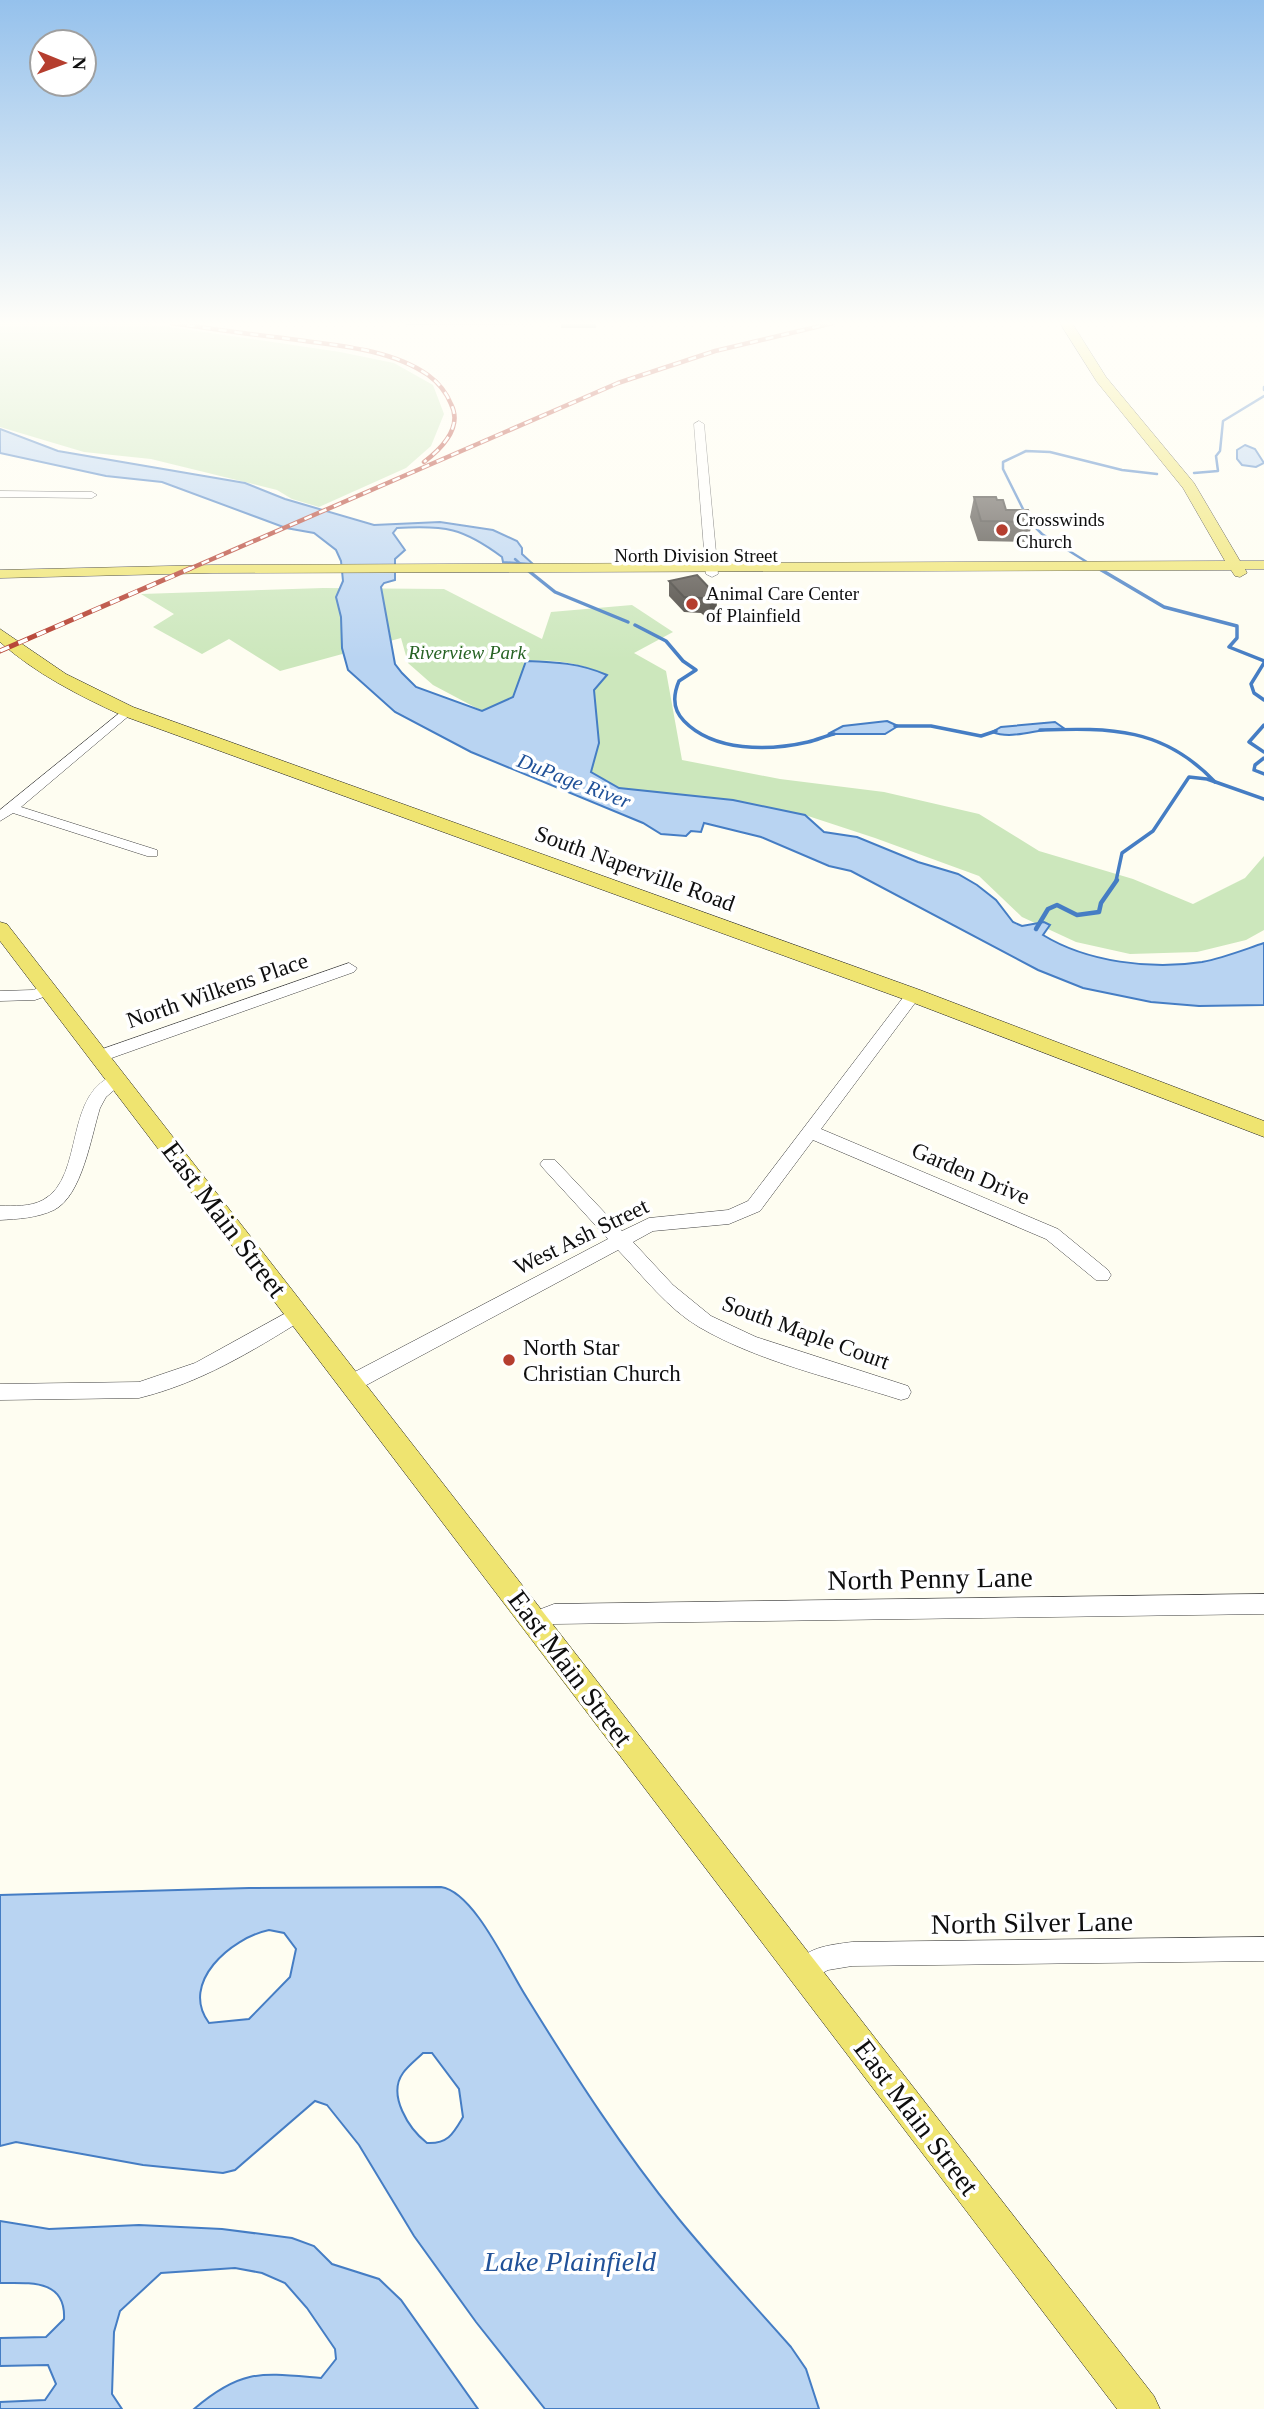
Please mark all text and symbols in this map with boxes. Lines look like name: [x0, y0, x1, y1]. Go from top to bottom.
north arrow: [28, 28, 98, 98]
text: N: [69, 56, 90, 71]
place label: Crosswinds Church: [1016, 509, 1105, 552]
marker: Crosswinds Church: [994, 522, 1010, 538]
street label: North Division Street: [614, 545, 779, 566]
place label: Animal Care Center of Plainfield: [706, 583, 860, 626]
marker: Animal Care Center of Plainfield: [684, 596, 700, 612]
park label: Riverview Park: [407, 642, 526, 663]
water label: DuPage River: [513, 748, 635, 814]
street label: South Naperville Road: [532, 821, 739, 916]
street label: North Wilkens Place: [123, 948, 311, 1033]
street label: East Main Street: [156, 1135, 293, 1303]
street label: Garden Drive: [908, 1137, 1034, 1210]
street label: West Ash Street: [510, 1193, 653, 1280]
street label: South Maple Court: [719, 1291, 894, 1375]
place label: North Star Christian Church: [523, 1335, 681, 1386]
marker: North Star Christian Church: [501, 1352, 517, 1368]
street label: North Penny Lane: [827, 1561, 1033, 1596]
street label: East Main Street: [502, 1584, 639, 1752]
street label: North Silver Lane: [931, 1905, 1133, 1940]
street label: East Main Street: [848, 2033, 985, 2201]
water label: Lake Plainfield: [483, 2246, 657, 2277]

